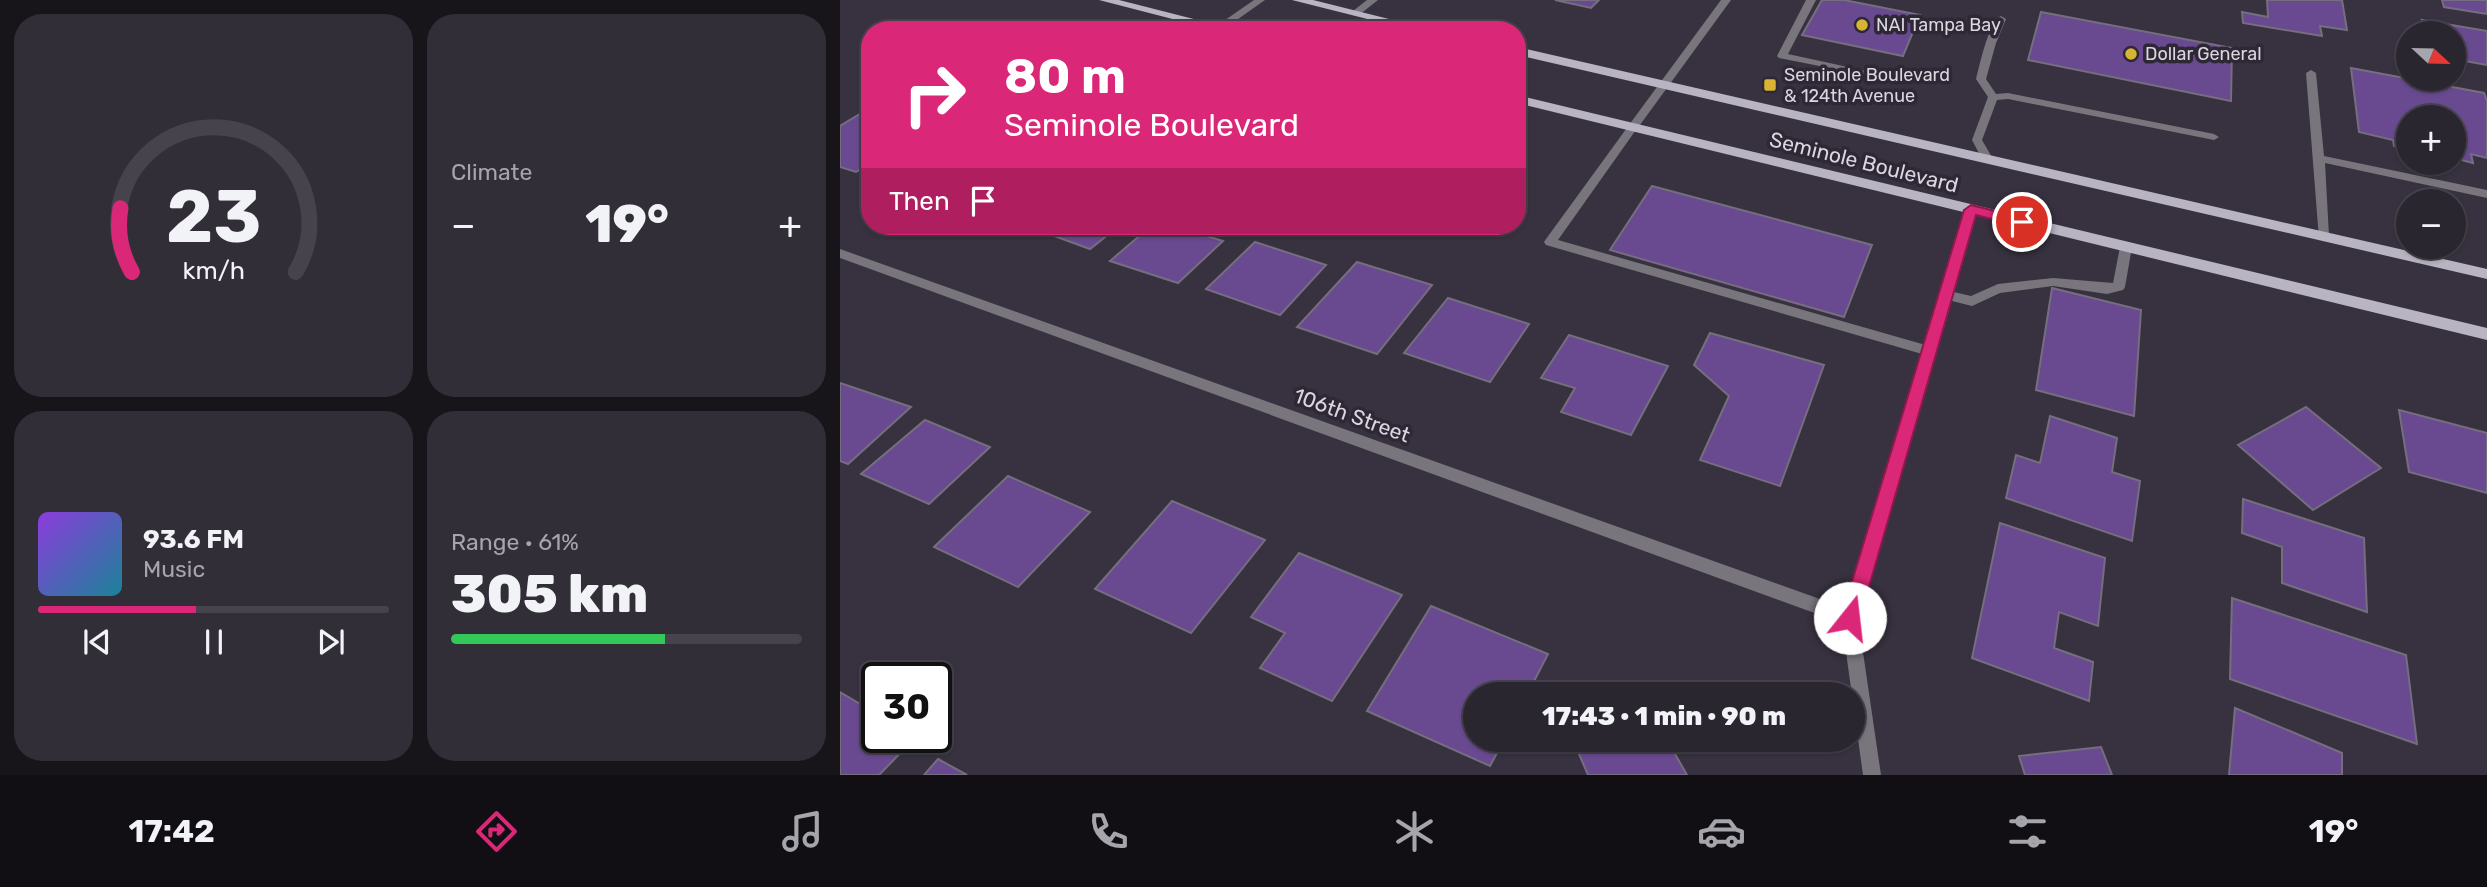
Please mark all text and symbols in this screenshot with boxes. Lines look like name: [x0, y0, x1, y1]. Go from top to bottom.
place label: NAI Tampa Bay: [1876, 14, 2001, 36]
marker: NAI Tampa Bay: [1854, 17, 1870, 33]
north arrow: [2396, 21, 2466, 91]
map controls: [2396, 21, 2466, 259]
place label: Dollar General: [2145, 43, 2262, 65]
marker: Dollar General: [2123, 46, 2139, 62]
text: 80 m: [1004, 47, 1126, 105]
icon: right: [889, 49, 980, 140]
place label: Seminole Boulevard & 124th Avenue: [1784, 64, 1950, 107]
marker: Seminole Boulevard & 124th Avenue: [1762, 77, 1778, 93]
button: +: [2396, 105, 2466, 175]
text: Seminole Boulevard: [1004, 106, 1299, 144]
street label: Seminole Boulevard: [1767, 126, 1961, 198]
text: Climate: [451, 158, 532, 186]
text: 23: [166, 174, 261, 260]
icon: arrive: [964, 182, 1002, 220]
text: Then: [889, 186, 950, 217]
button: −: [2396, 189, 2466, 259]
pin: [1992, 192, 2052, 252]
text: 19°: [585, 193, 669, 255]
text: −: [451, 202, 476, 248]
text: +: [778, 202, 802, 248]
icon: arrive: [2003, 203, 2041, 241]
text: km/h: [182, 255, 245, 284]
street label: 106th Street: [1290, 382, 1414, 448]
text: 93.6 FM: [143, 524, 244, 555]
text: Range · 61%: [451, 528, 579, 556]
text: Music: [143, 555, 205, 583]
text: 305 km: [451, 563, 648, 625]
position arrow: [1813, 581, 1887, 655]
icon: previous: [78, 623, 116, 661]
icon: pause: [195, 623, 233, 661]
icon: next: [312, 623, 350, 661]
speed limit sign: 30: [861, 662, 952, 753]
text: 17:43 · 1 min · 90 m: [1542, 701, 1786, 732]
icon: directions: [472, 807, 521, 856]
icon: music: [778, 807, 827, 856]
icon: phone: [1084, 807, 1133, 856]
icon: climate: [1390, 807, 1439, 856]
icon: car: [1697, 807, 1746, 856]
icon: filters: [2003, 807, 2052, 856]
text: 17:42: [129, 812, 215, 850]
text: 19°: [2309, 812, 2358, 850]

